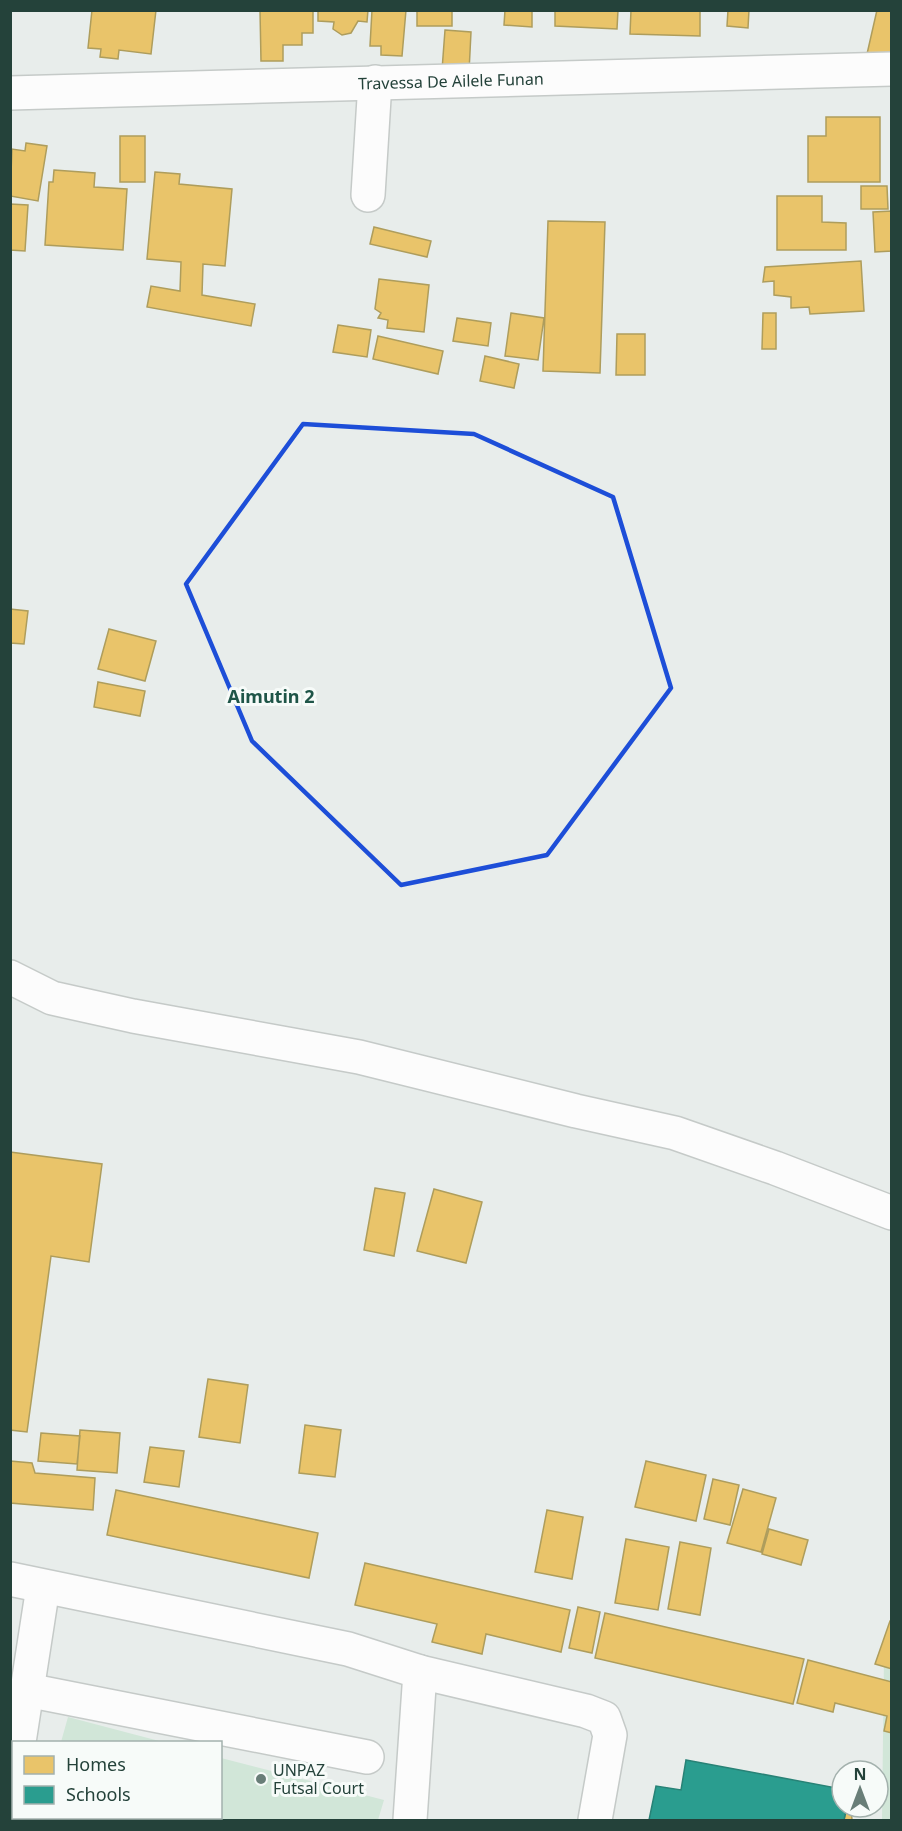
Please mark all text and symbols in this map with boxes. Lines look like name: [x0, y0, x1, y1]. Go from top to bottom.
street label: Travessa De Ailele Funan: [358, 67, 544, 95]
district label: Aimutin 2: [228, 684, 314, 708]
legend: [12, 1741, 222, 1819]
text: Homes: [66, 1752, 126, 1776]
place label: UNPAZ Futsal Court: [273, 1759, 364, 1799]
north arrow: [830, 1759, 890, 1819]
text: N: [853, 1763, 867, 1785]
marker: UNPAZ Futsal Court: [254, 1772, 268, 1786]
text: Schools: [66, 1782, 131, 1806]

